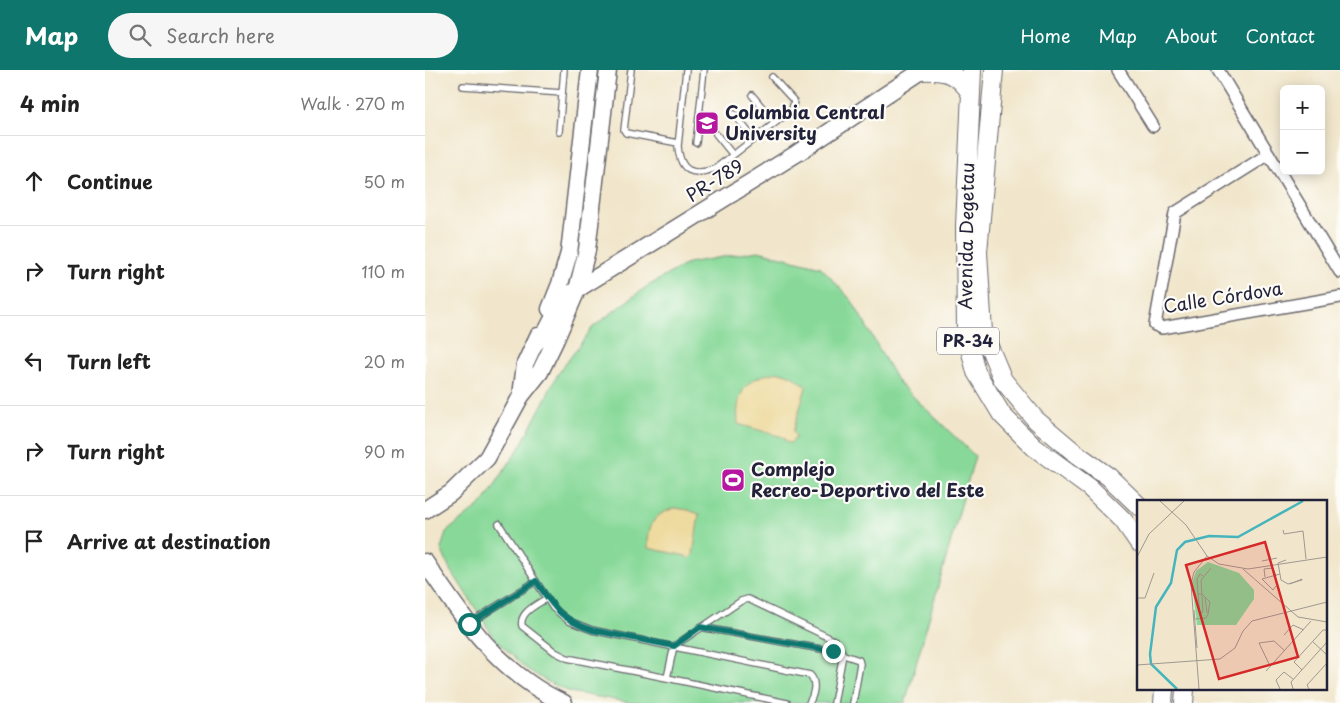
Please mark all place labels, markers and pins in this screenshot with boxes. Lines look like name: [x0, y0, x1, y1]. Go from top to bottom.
place label: Columbia Central University: [725, 98, 885, 146]
school or university icon: Columbia Central University: [694, 110, 720, 136]
place label: Complejo Recreo-Deportivo del Este: [751, 455, 985, 503]
sports icon: Complejo Recreo-Deportivo del Este: [720, 467, 746, 493]

